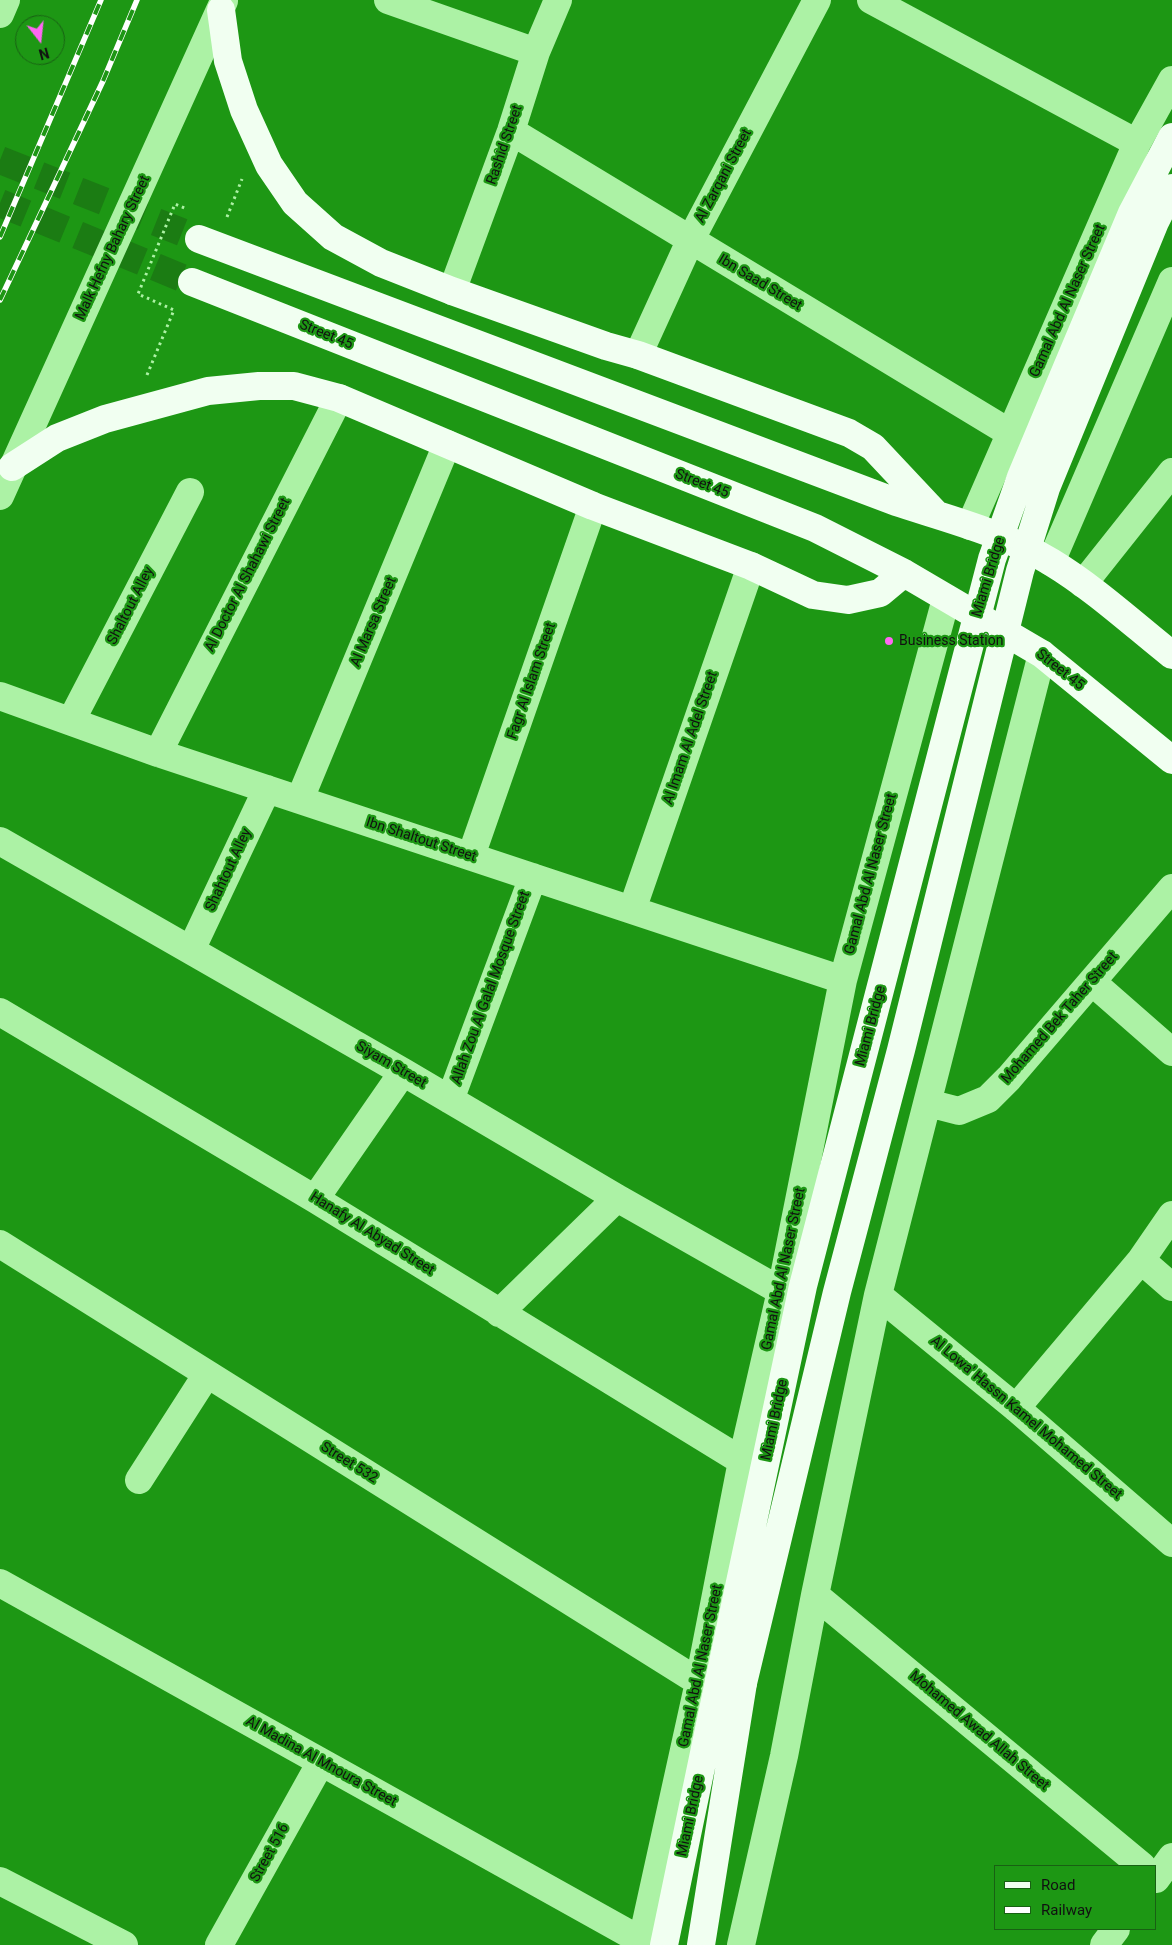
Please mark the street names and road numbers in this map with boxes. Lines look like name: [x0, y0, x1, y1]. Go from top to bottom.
street label: Rashid Street: [484, 103, 526, 187]
street label: Al Zarqani Street: [692, 126, 756, 226]
street label: Malk Hefny Bahary Street: [72, 173, 154, 323]
street label: Gamal Abd Al Naser Street: [1027, 222, 1109, 380]
street label: Ibn Saad Street: [715, 251, 805, 315]
street label: Street 45: [297, 317, 355, 353]
street label: Street 45: [673, 466, 731, 502]
street label: Al Doctor Al Shahawi Street: [202, 495, 294, 655]
street label: Miami Bridge: [969, 535, 1009, 619]
street label: Shaltout Alley: [104, 564, 158, 648]
street label: Al Marsa Street: [348, 575, 400, 669]
street label: Fagr Al Islam Street: [504, 621, 560, 741]
street label: Street 45: [1033, 646, 1087, 694]
street label: Al Imam Al Adel Street: [660, 669, 722, 807]
street label: Gamal Abd Al Naser Street: [841, 792, 901, 956]
street label: Ibn Shaltout Street: [364, 814, 478, 866]
street label: Shahtout Alley: [202, 826, 256, 914]
street label: Allah Zou Al Galal Mosque Street: [448, 889, 534, 1087]
street label: Mohamed Bek Taher Street: [998, 949, 1122, 1087]
street label: Miami Bridge: [852, 984, 890, 1068]
street label: Siyam Street: [353, 1038, 429, 1092]
street label: Gamal Abd Al Naser Street: [759, 1186, 809, 1352]
street label: Hanafy Al Abyad Street: [307, 1189, 437, 1279]
street label: Al Lowa' Hassn Kamel Mohamed Street: [927, 1333, 1125, 1503]
street label: Miami Bridge: [758, 1378, 792, 1462]
street label: Street 532: [317, 1439, 381, 1487]
street label: Gamal Abd Al Naser Street: [676, 1583, 726, 1749]
street label: Mohamed Awad Allah Street: [906, 1668, 1052, 1794]
street label: Al Madina Al Mnoura Street: [243, 1713, 399, 1811]
street label: Miami Bridge: [674, 1774, 708, 1858]
street label: Street 516: [247, 1821, 293, 1885]

